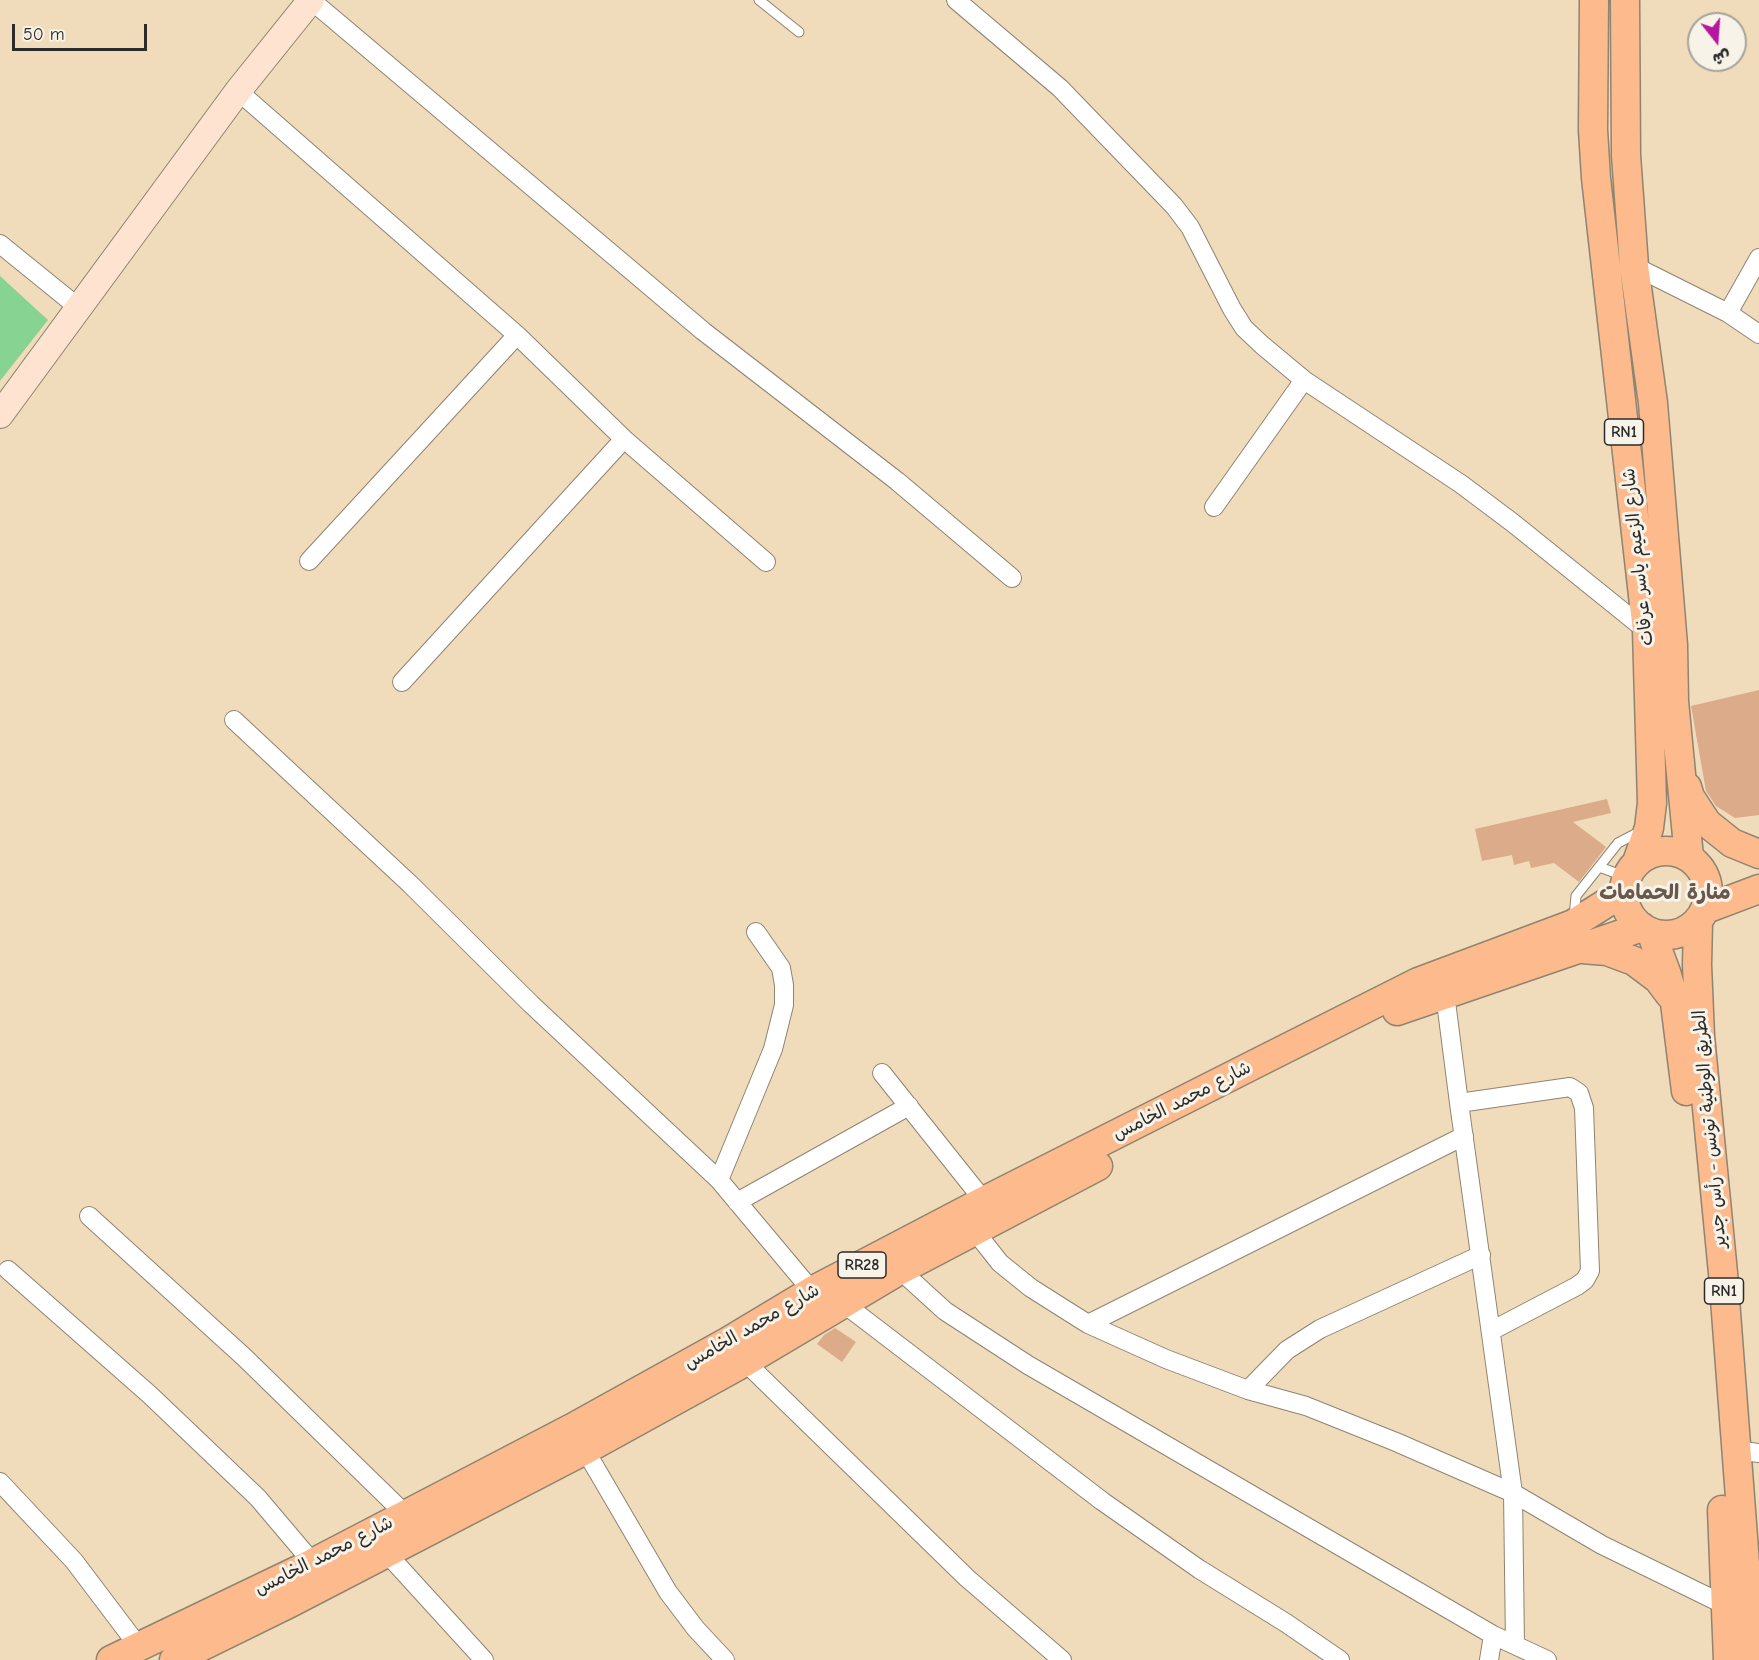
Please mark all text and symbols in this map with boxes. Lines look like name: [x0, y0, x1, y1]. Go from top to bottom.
scale bar: [15, 12, 150, 50]
north arrow: [1687, 12, 1747, 72]
text: 50 m: [23, 24, 65, 45]
text: ش: [1711, 46, 1733, 68]
road number: RN1: [1604, 419, 1644, 445]
street label: شارع الزعيم ياسر عرفات: [1618, 467, 1658, 647]
district label: منارة الحمامات: [1599, 880, 1731, 906]
street label: الطريق الوطنية تونس - رأس جدير: [1689, 1009, 1731, 1249]
street label: شارع محمد الخامس: [1109, 1057, 1255, 1145]
road number: RR28: [838, 1252, 886, 1278]
road number: RN1: [1704, 1278, 1744, 1304]
street label: شارع محمد الخامس: [681, 1280, 823, 1374]
street label: شارع محمد الخامس: [251, 1512, 397, 1600]

